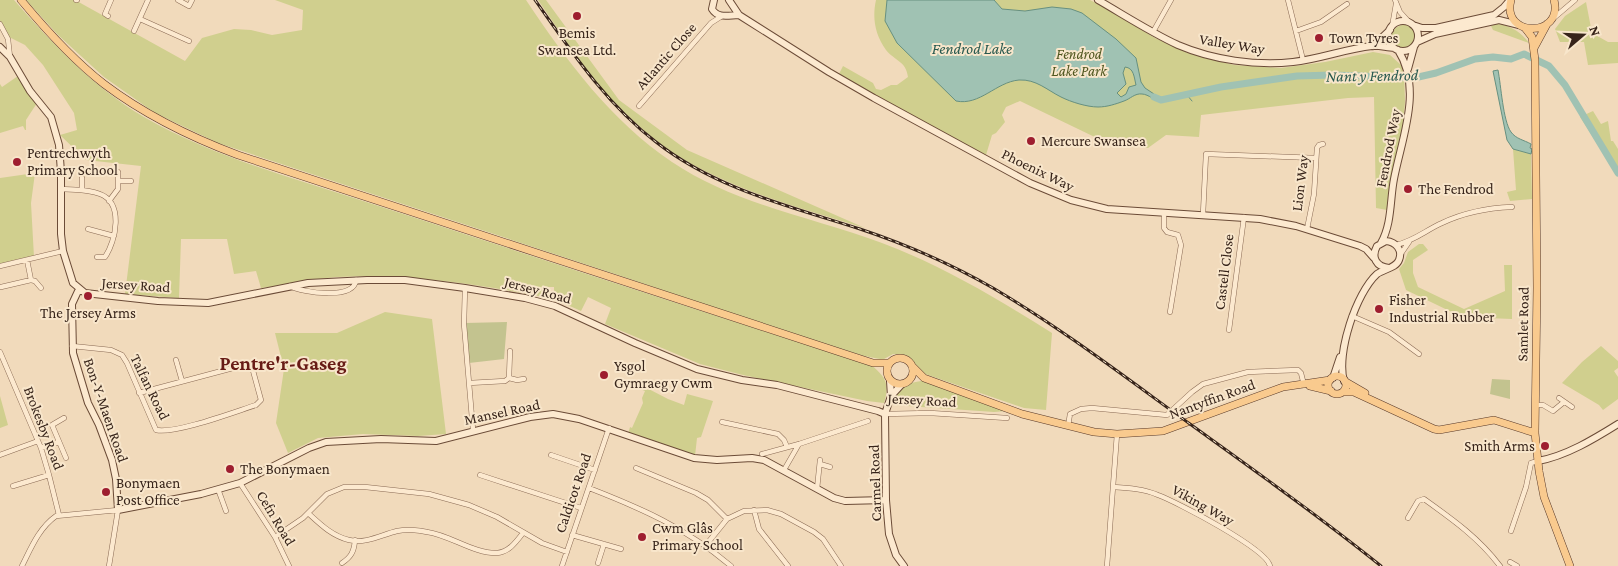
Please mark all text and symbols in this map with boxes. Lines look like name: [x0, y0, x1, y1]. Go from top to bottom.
marker: Bemis Swansea Ltd.: [571, 10, 583, 22]
north arrow: [1558, 10, 1608, 60]
street label: Atlantic Close: [633, 19, 700, 93]
text: N: [1586, 24, 1605, 38]
place label: Bemis Swansea Ltd.: [538, 25, 616, 58]
place label: Town Tyres: [1329, 30, 1399, 47]
street label: Valley Way: [1198, 31, 1266, 58]
marker: Town Tyres: [1313, 32, 1325, 44]
water label: Fendrod Lake: [932, 40, 1012, 57]
park label: Fendrod Lake Park: [1051, 46, 1108, 79]
water label: Nant y Fendrod: [1326, 66, 1419, 86]
street label: Fendrod Way: [1373, 107, 1404, 189]
place label: Mercure Swansea: [1041, 133, 1146, 149]
marker: Mercure Swansea: [1025, 135, 1037, 147]
place label: Pentrechwyth Primary School: [27, 145, 118, 179]
street label: Phoenix Way: [999, 146, 1077, 195]
street label: Lion Way: [1289, 154, 1312, 212]
marker: Pentrechwyth Primary School: [11, 156, 23, 168]
place label: The Fendrod: [1418, 181, 1494, 197]
marker: The Fendrod: [1402, 183, 1414, 195]
street label: Castell Close: [1211, 233, 1237, 311]
street label: Jersey Road: [500, 273, 573, 308]
street label: Jersey Road: [99, 274, 171, 296]
street label: Samlet Road: [1514, 286, 1532, 362]
marker: The Jersey Arms: [82, 290, 94, 302]
place label: Fisher Industrial Rubber: [1389, 292, 1495, 325]
marker: Fisher Industrial Rubber: [1373, 303, 1385, 315]
place label: The Jersey Arms: [40, 305, 136, 322]
street label: Talfan Road: [127, 351, 173, 423]
district label: Pentre'r-Gaseg: [220, 352, 347, 374]
street label: Bon-Y-Maen Road: [81, 356, 131, 464]
place label: Ysgol Gymraeg y Cwm: [614, 358, 713, 392]
marker: Ysgol Gymraeg y Cwm: [598, 369, 610, 381]
street label: Nantyffin Road: [1167, 376, 1258, 423]
street label: Brokesby Road: [20, 384, 67, 472]
street label: Jersey Road: [885, 390, 957, 411]
street label: Mansel Road: [463, 396, 541, 428]
place label: Smith Arms: [1464, 438, 1535, 454]
marker: Smith Arms: [1539, 440, 1551, 452]
street label: Carmel Road: [866, 444, 884, 522]
street label: Caldicot Road: [552, 451, 594, 535]
place label: The Bonymaen: [240, 461, 330, 478]
marker: The Bonymaen: [224, 463, 236, 475]
place label: Bonymaen Post Office: [116, 475, 180, 508]
street label: Viking Way: [1169, 481, 1237, 529]
marker: Bonymaen Post Office: [100, 486, 112, 498]
street label: Cefn Road: [253, 488, 299, 548]
place label: Cwm Glâs Primary School: [652, 520, 743, 554]
marker: Cwm Glâs Primary School: [636, 531, 648, 543]

